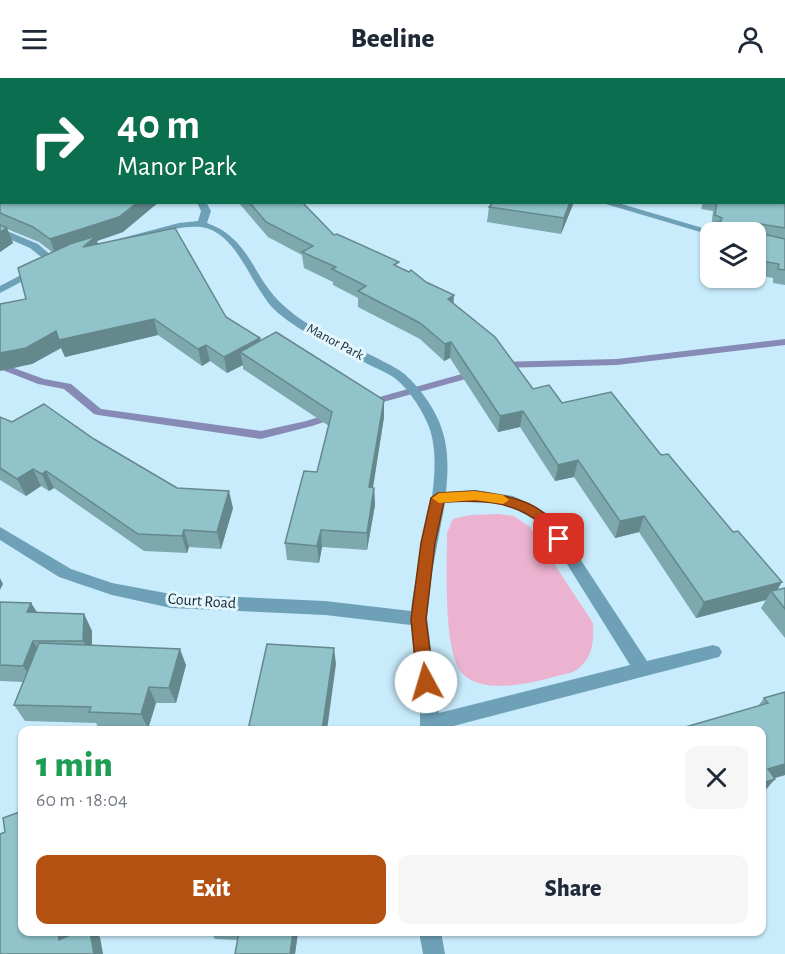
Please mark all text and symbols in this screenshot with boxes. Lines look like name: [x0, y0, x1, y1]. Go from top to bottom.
icon: menu: [18, 23, 51, 56]
icon: person: [734, 23, 767, 56]
text: Beeline: [351, 25, 434, 52]
icon: right: [18, 102, 96, 180]
text: 40 m: [117, 104, 200, 146]
text: Manor Park: [117, 153, 237, 180]
map controls: [700, 222, 766, 288]
button: layers: [700, 222, 766, 288]
street label: Manor Park: [304, 321, 366, 363]
pin: [533, 513, 584, 564]
icon: arrive: [542, 522, 575, 555]
street label: Court Road: [167, 591, 237, 611]
position arrow: [394, 650, 458, 714]
button: close: [685, 746, 748, 809]
text: 1 min: [36, 747, 113, 783]
text: 60 m · 18:04: [36, 790, 128, 810]
button: Exit: [36, 855, 386, 924]
button: Share: [398, 855, 748, 924]

